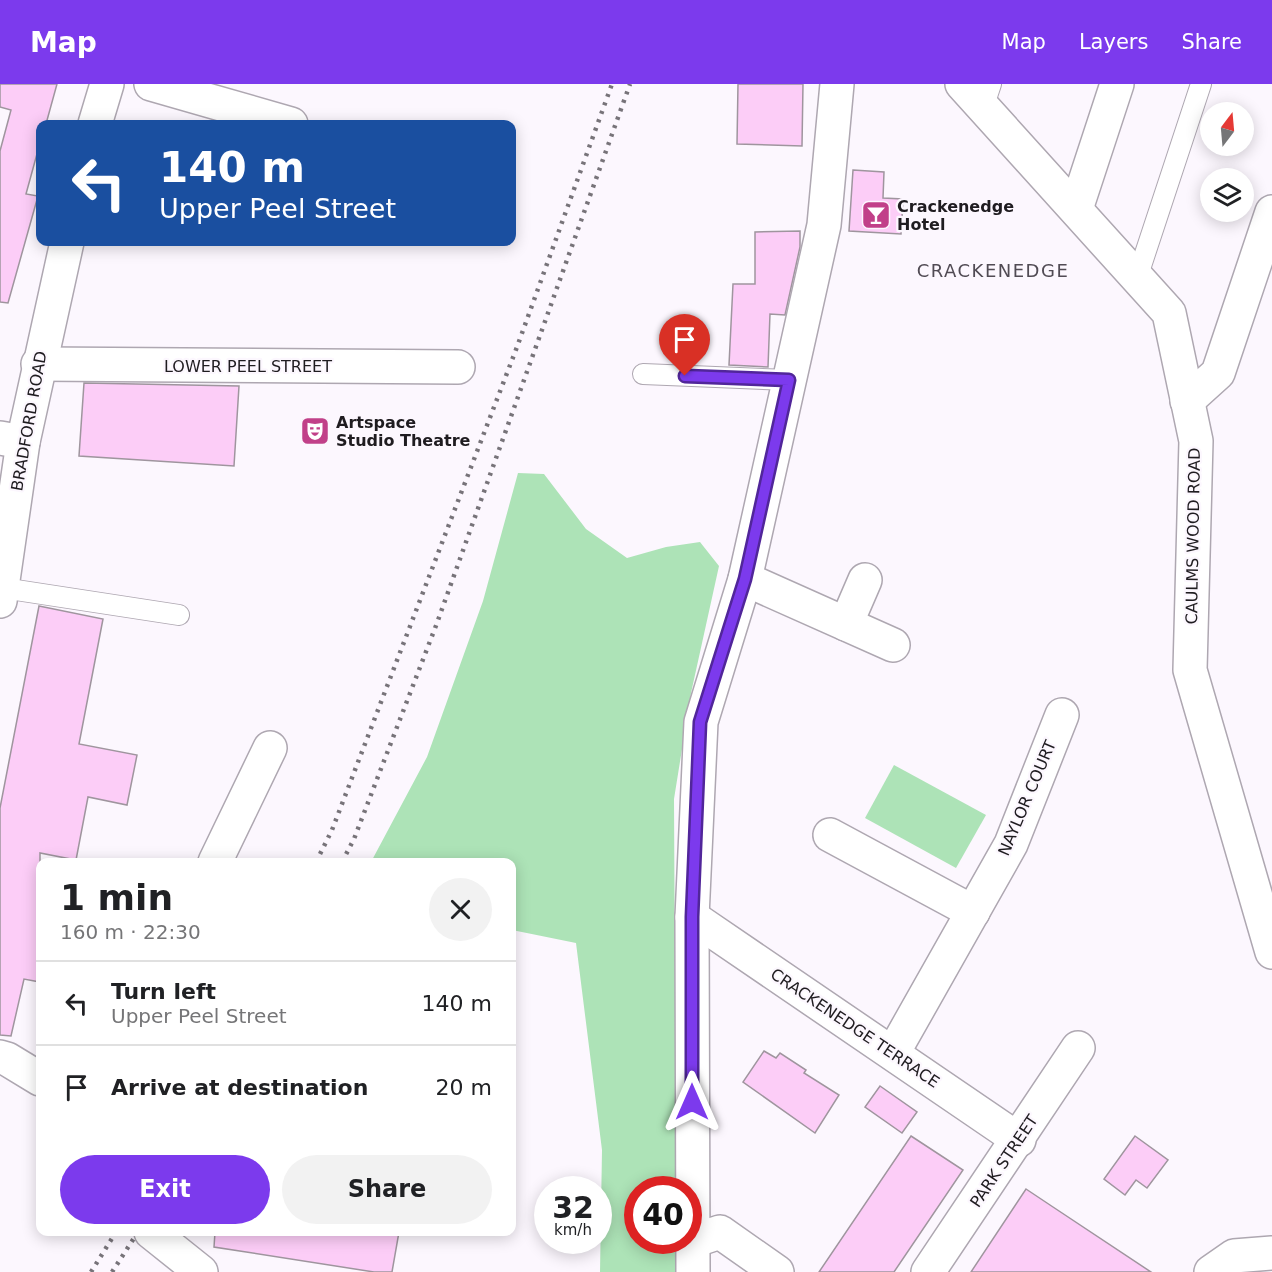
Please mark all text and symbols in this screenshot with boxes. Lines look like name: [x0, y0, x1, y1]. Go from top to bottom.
text: Map: [30, 26, 97, 59]
text: Map: [1002, 30, 1046, 54]
text: Layers: [1079, 30, 1148, 54]
text: Share: [1181, 30, 1242, 54]
north arrow: [1200, 102, 1254, 156]
map controls: [1200, 102, 1254, 222]
text: 140 m: [159, 143, 305, 192]
icon: left: [60, 144, 138, 222]
button: layers: [1200, 168, 1254, 222]
text: Upper Peel Street: [159, 193, 396, 224]
place label: Crackenedge Hotel: [897, 197, 1014, 234]
bar icon: Crackenedge Hotel: [860, 199, 892, 231]
district label: CRACKENEDGE: [917, 260, 1069, 281]
pin: [659, 314, 710, 376]
icon: arrive: [668, 323, 701, 356]
street label: BRADFORD ROAD: [7, 350, 51, 492]
street label: LOWER PEEL STREET: [164, 357, 332, 376]
place label: Artspace Studio Theatre: [336, 413, 471, 450]
theatre icon: Artspace Studio Theatre: [299, 415, 331, 447]
street label: CAULMS WOOD ROAD: [1182, 447, 1204, 625]
street label: NAYLOR COURT: [994, 737, 1060, 859]
text: 1 min: [60, 877, 173, 918]
button: close: [429, 878, 492, 941]
text: 160 m · 22:30: [60, 920, 201, 944]
street label: CRACKENEDGE TERRACE: [767, 964, 943, 1092]
text: Turn left: [111, 979, 216, 1004]
icon: left: [60, 987, 93, 1020]
text: 140 m: [422, 991, 492, 1016]
text: Upper Peel Street: [111, 1004, 287, 1028]
position arrow: [660, 1070, 724, 1134]
icon: arrive: [60, 1071, 93, 1104]
text: Arrive at destination: [111, 1075, 368, 1100]
text: 20 m: [436, 1075, 492, 1100]
street label: PARK STREET: [966, 1111, 1042, 1211]
button: Exit: [60, 1155, 270, 1224]
button: Share: [282, 1155, 492, 1224]
speed limit sign: 40: [624, 1176, 702, 1254]
text: 32: [552, 1190, 594, 1225]
text: km/h: [554, 1221, 592, 1239]

